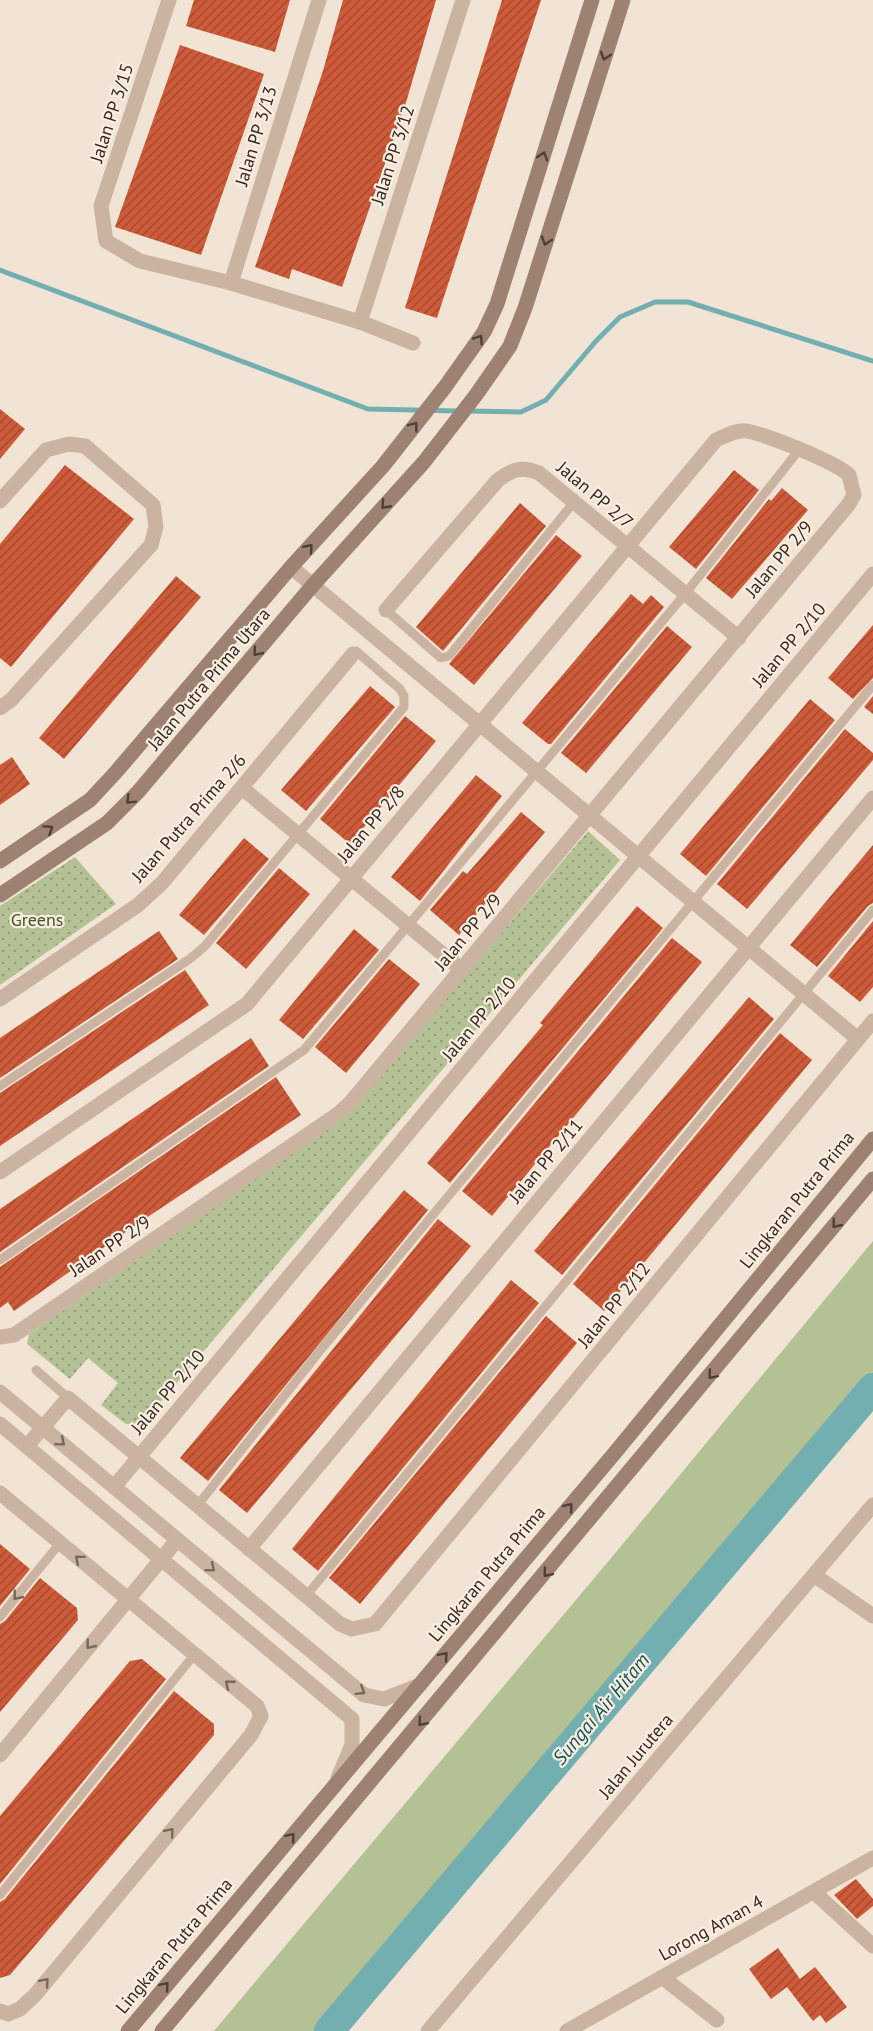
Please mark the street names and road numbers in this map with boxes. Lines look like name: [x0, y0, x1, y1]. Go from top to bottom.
street label: Jalan PP 3/15: [84, 60, 138, 166]
street label: Jalan PP 3/13: [229, 83, 282, 189]
street label: Jalan PP 3/12: [365, 102, 419, 208]
street label: Jalan PP 2/7: [551, 455, 638, 533]
street label: Jalan PP 2/9: [739, 516, 817, 603]
street label: Jalan PP 2/10: [746, 598, 831, 692]
street label: Jalan Putra Prima Utara: [142, 603, 275, 755]
street label: Jalan Putra Prima 2/6: [126, 749, 251, 887]
street label: Jalan PP 2/8: [331, 781, 409, 868]
street label: Jalan PP 2/9: [428, 889, 506, 976]
street label: Jalan PP 2/10: [436, 972, 521, 1066]
street label: Jalan PP 2/11: [503, 1114, 588, 1208]
street label: Lingkaran Putra Prima: [734, 1126, 859, 1273]
street label: Jalan PP 2/9: [64, 1210, 155, 1282]
street label: Jalan PP 2/12: [572, 1257, 655, 1353]
street label: Jalan PP 2/10: [125, 1345, 210, 1439]
street label: Lingkaran Putra Prima: [423, 1501, 550, 1646]
street label: Jalan Jurutera: [593, 1709, 678, 1804]
street label: Lingkaran Putra Prima: [110, 1873, 237, 2018]
street label: Lorong Aman 4: [654, 1889, 767, 1966]

